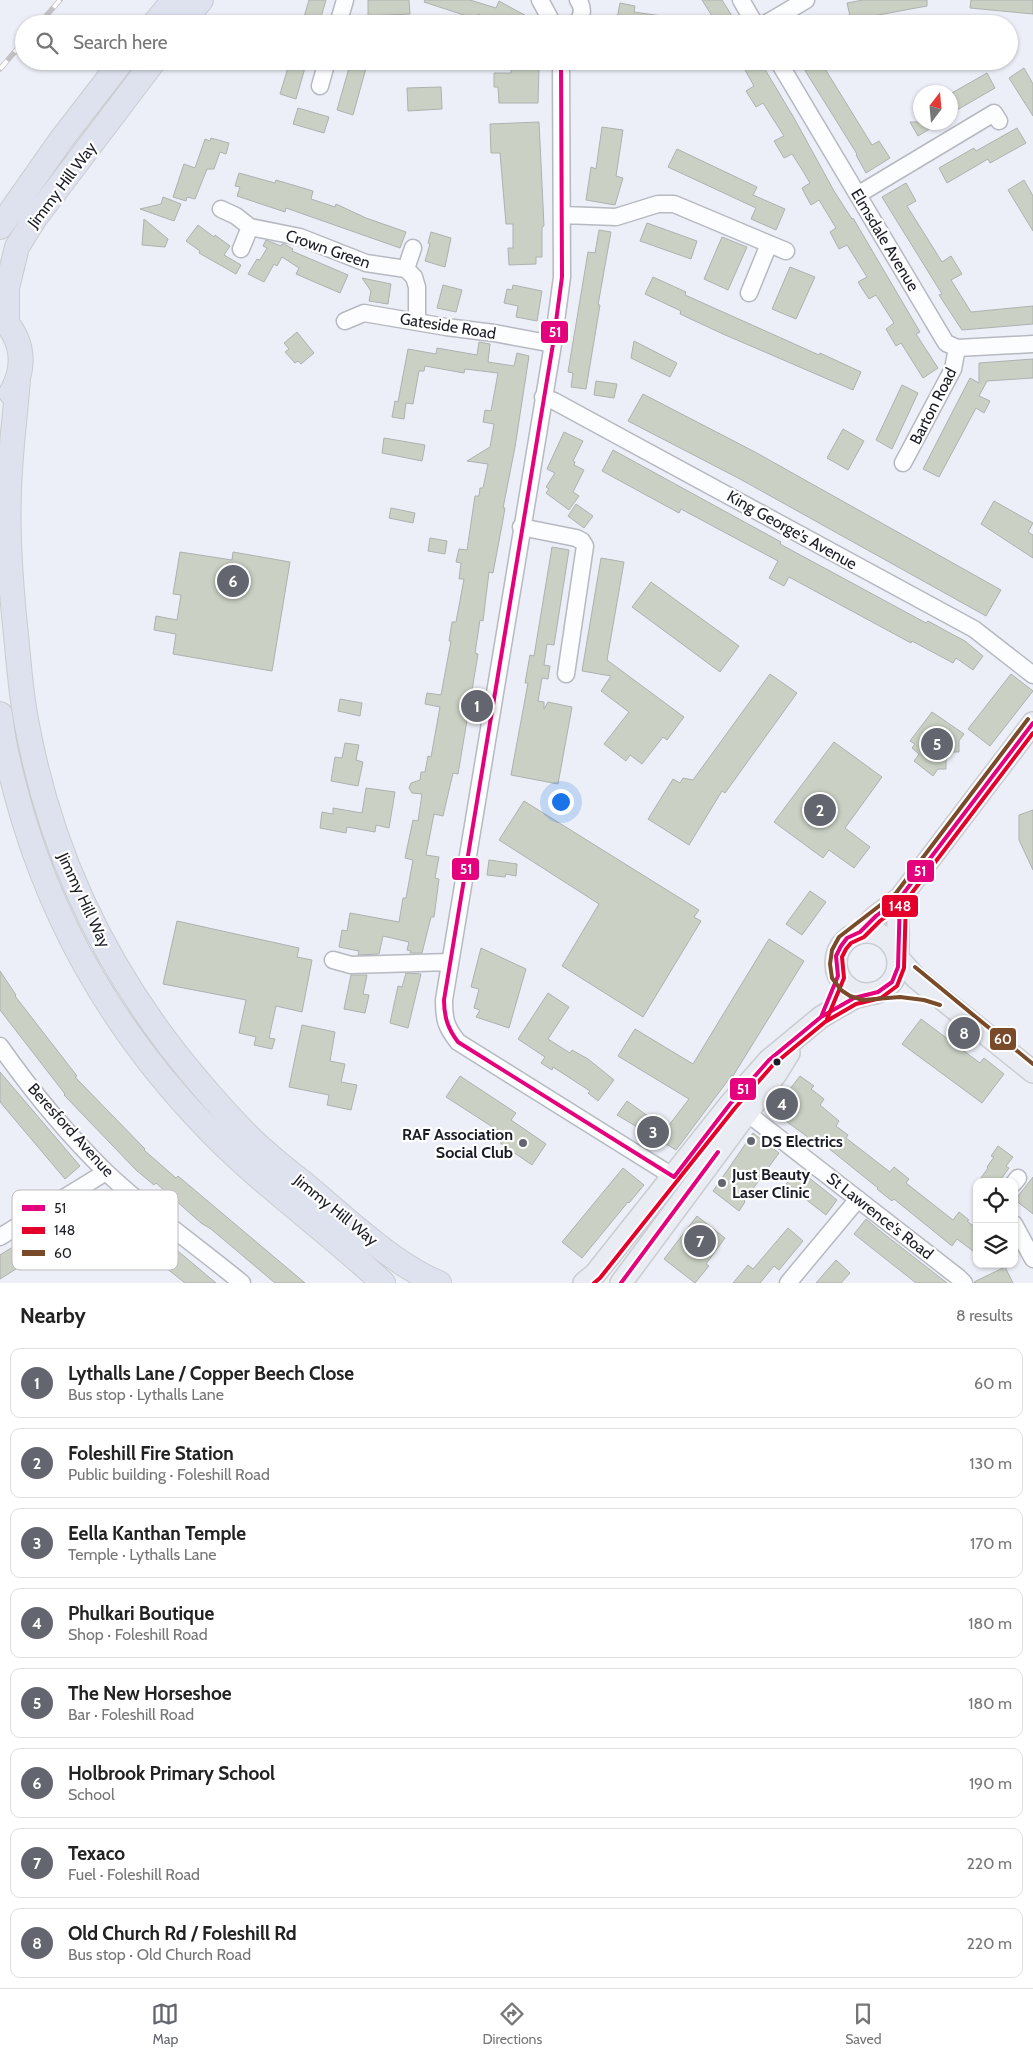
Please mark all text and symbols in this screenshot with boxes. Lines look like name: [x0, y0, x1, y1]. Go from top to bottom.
search box: [15, 15, 1018, 70]
icon: search: [33, 29, 61, 57]
text: Search here: [73, 31, 167, 54]
north arrow: [913, 85, 958, 130]
street label: Jimmy Hill Way: [23, 138, 100, 232]
street label: Elmsdale Avenue: [847, 185, 923, 295]
street label: Crown Green: [283, 226, 373, 272]
street label: Gateside Road: [399, 309, 497, 343]
line badge: 51: [540, 320, 569, 344]
text: 51: [549, 323, 561, 341]
street label: Barton Road: [906, 364, 960, 448]
street label: King George's Avenue: [724, 486, 860, 574]
pin: 6: [217, 562, 249, 600]
pin: 1: [461, 687, 493, 725]
pin: 5: [921, 725, 953, 763]
your location: [548, 789, 574, 815]
pin: 2: [804, 791, 836, 829]
street label: Jimmy Hill Way: [53, 849, 114, 950]
line badge: 51: [451, 857, 480, 881]
line badge: 51: [906, 859, 935, 883]
text: 51: [460, 860, 472, 878]
text: 51: [914, 862, 926, 880]
line badge: 148: [881, 894, 919, 918]
text: 148: [889, 897, 911, 915]
pin: 8: [948, 1014, 980, 1052]
line badge: 60: [989, 1027, 1017, 1051]
text: 60: [994, 1030, 1012, 1048]
unlabelled marker: [772, 1057, 782, 1067]
line badge: 51: [729, 1077, 757, 1101]
street label: Beresford Avenue: [24, 1079, 118, 1181]
text: 51: [737, 1080, 749, 1098]
pin: 4: [766, 1085, 798, 1123]
pin: 3: [637, 1113, 669, 1151]
place label: RAF Association Social Club: [402, 1125, 513, 1162]
place label: DS Electrics: [761, 1132, 843, 1151]
marker: DS Electrics: [745, 1135, 757, 1147]
marker: RAF Association Social Club: [517, 1137, 529, 1149]
place label: Just Beauty Laser Clinic: [731, 1165, 811, 1202]
street label: St Lawrence's Road: [823, 1169, 937, 1263]
street label: Jimmy Hill Way: [289, 1170, 382, 1250]
marker: Just Beauty Laser Clinic: [716, 1177, 728, 1189]
map controls: [973, 1178, 1018, 1268]
button: locate: [973, 1178, 1018, 1223]
legend: [12, 1190, 178, 1270]
text: 51: [54, 1199, 66, 1217]
text: 148: [54, 1221, 75, 1239]
pin: 7: [684, 1222, 716, 1260]
button: layers: [973, 1223, 1018, 1268]
text: 60: [54, 1244, 72, 1262]
text: Nearby: [20, 1303, 86, 1328]
text: 8 results: [956, 1306, 1013, 1325]
text: Lythalls Lane / Copper Beech Close: [68, 1362, 354, 1385]
text: 1: [34, 1374, 40, 1393]
text: 60 m: [974, 1374, 1012, 1393]
text: Bus stop · Lythalls Lane: [68, 1385, 224, 1404]
text: Foleshill Fire Station: [68, 1442, 234, 1465]
text: 2: [33, 1454, 41, 1473]
text: 130 m: [969, 1454, 1012, 1473]
text: Public building · Foleshill Road: [68, 1465, 270, 1484]
text: Eella Kanthan Temple: [68, 1522, 246, 1545]
text: 3: [33, 1534, 41, 1553]
text: 170 m: [970, 1534, 1012, 1553]
text: Temple · Lythalls Lane: [68, 1545, 217, 1564]
text: Phulkari Boutique: [68, 1602, 214, 1625]
text: 4: [32, 1614, 42, 1633]
text: 180 m: [968, 1614, 1012, 1633]
text: Shop · Foleshill Road: [68, 1625, 208, 1644]
text: The New Horseshoe: [68, 1682, 232, 1705]
text: 5: [33, 1694, 41, 1713]
text: 180 m: [968, 1694, 1012, 1713]
text: Bar · Foleshill Road: [68, 1705, 194, 1724]
text: Holbrook Primary School: [68, 1762, 275, 1785]
text: 6: [33, 1774, 42, 1793]
text: 190 m: [969, 1774, 1012, 1793]
text: School: [68, 1785, 115, 1804]
text: Texaco: [68, 1842, 125, 1865]
text: 7: [33, 1854, 41, 1873]
text: 220 m: [966, 1854, 1012, 1873]
text: Fuel · Foleshill Road: [68, 1865, 200, 1884]
text: Old Church Rd / Foleshill Rd: [68, 1922, 297, 1945]
text: 8: [32, 1934, 42, 1953]
text: 220 m: [966, 1934, 1012, 1953]
text: Bus stop · Old Church Road: [68, 1945, 251, 1964]
tab: Map: [151, 2000, 179, 2048]
tab: Directions: [482, 2000, 542, 2048]
tab: Saved: [845, 2000, 882, 2048]

